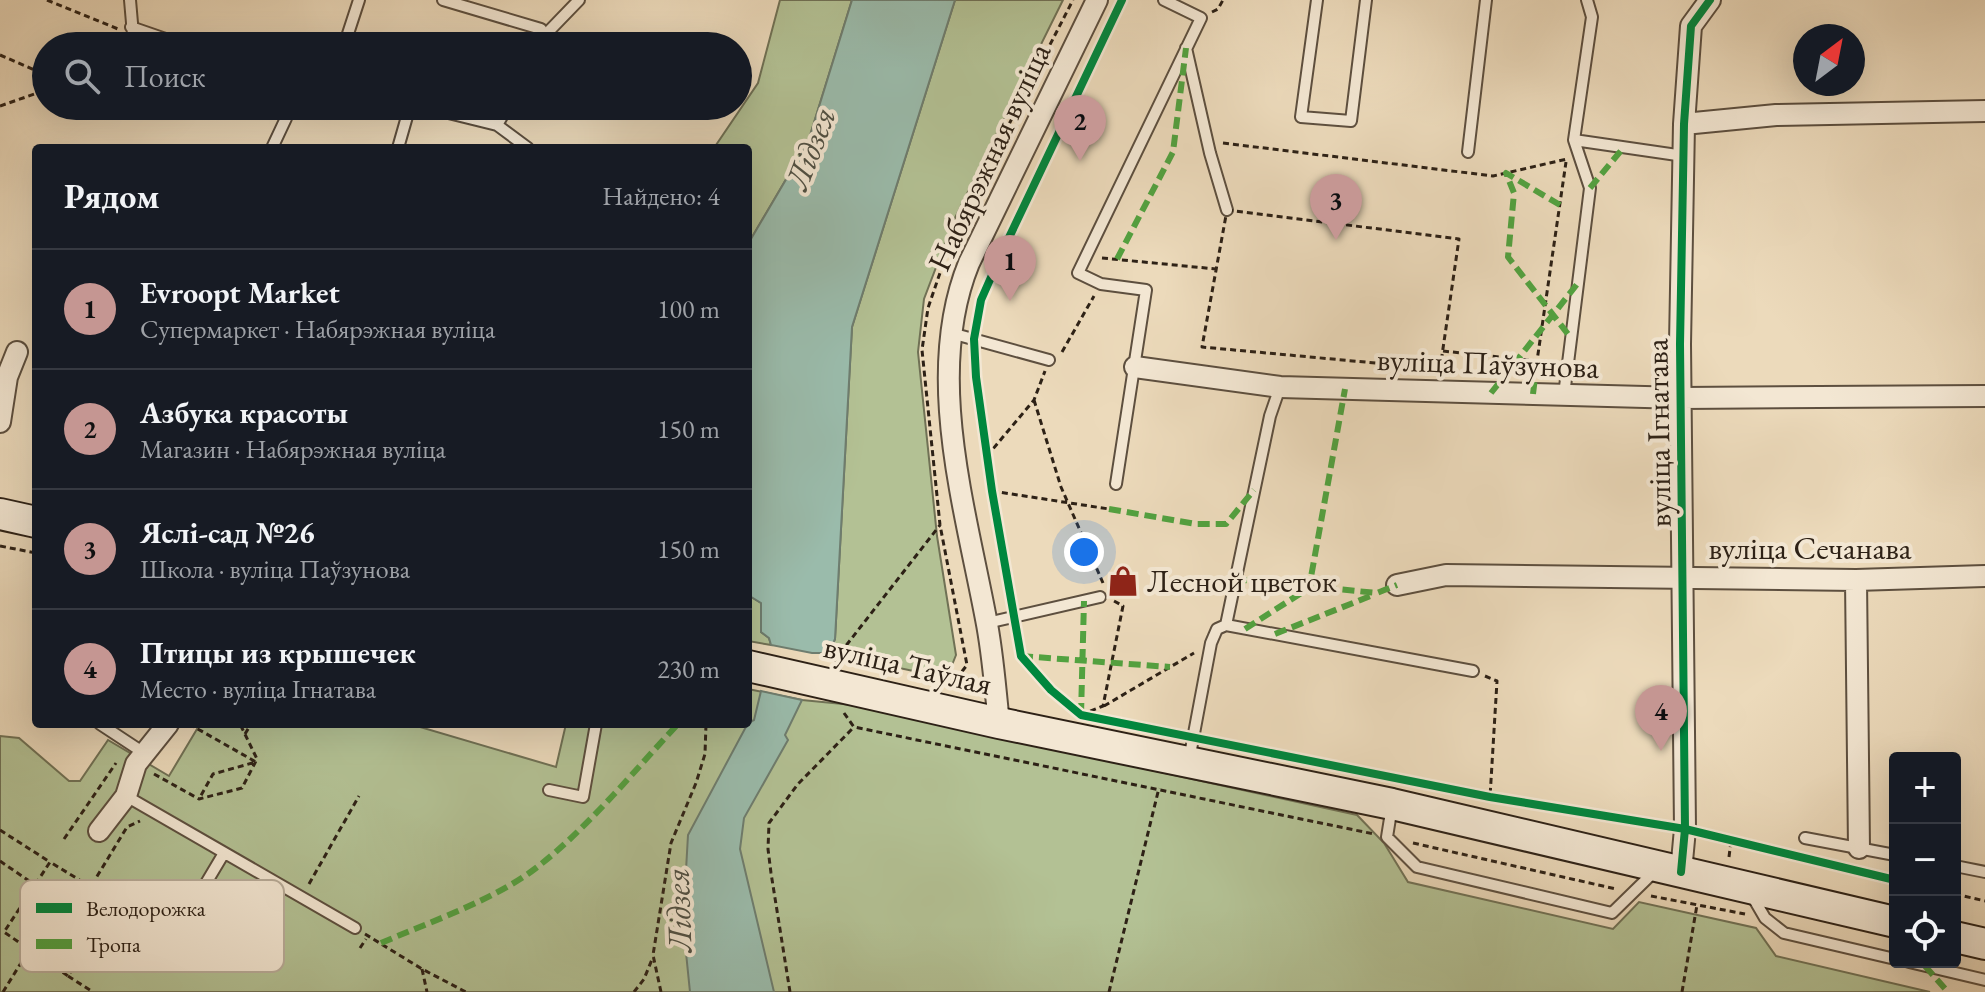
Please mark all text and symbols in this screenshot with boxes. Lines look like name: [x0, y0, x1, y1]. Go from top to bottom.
north arrow: [1793, 24, 1865, 96]
search box: [32, 32, 752, 120]
street label: Набярэжная вуліца: [918, 36, 1060, 278]
icon: search: [60, 54, 104, 98]
text: Поиск: [124, 57, 206, 96]
pin: 2: [1054, 95, 1106, 161]
water label: Лідзея: [774, 101, 846, 197]
text: Рядом: [64, 174, 159, 218]
pin: 3: [1310, 174, 1362, 240]
text: Найдено: 4: [602, 179, 720, 213]
pin: 1: [984, 235, 1036, 301]
text: Evroopt Market: [140, 273, 340, 312]
text: 1: [83, 292, 97, 326]
text: 100 m: [657, 292, 720, 326]
text: Супермаркет · Набярэжная вуліца: [140, 312, 495, 346]
street label: вуліца Паўзунова: [1376, 338, 1600, 388]
street label: вуліца Ігнатава: [1635, 338, 1681, 528]
text: Азбука красоты: [140, 393, 348, 432]
text: 2: [83, 412, 97, 446]
text: 150 m: [657, 412, 720, 446]
text: Магазин · Набярэжная вуліца: [140, 432, 446, 466]
text: Яслі-сад №26: [140, 513, 315, 552]
street label: вуліца Сечанава: [1708, 527, 1912, 569]
text: 3: [83, 532, 97, 566]
text: 150 m: [657, 532, 720, 566]
your location: [1064, 532, 1104, 572]
text: Школа · вуліца Паўзунова: [140, 552, 410, 586]
place label: Лесной цветок: [1147, 560, 1337, 602]
shop icon: Лесной цветок: [1106, 564, 1140, 598]
street label: вуліца Таўлая: [820, 625, 996, 705]
text: Птицы из крышечек: [140, 633, 416, 672]
text: 4: [83, 652, 97, 686]
text: 230 m: [657, 652, 720, 686]
text: Место · вуліца Ігнатава: [140, 672, 376, 706]
pin: 4: [1635, 685, 1687, 751]
map controls: [1889, 752, 1961, 968]
button: +: [1889, 752, 1961, 824]
button: −: [1889, 824, 1961, 896]
water label: Лідзея: [655, 867, 702, 955]
legend: [20, 880, 284, 972]
text: Велодорожка: [86, 894, 206, 923]
button: locate: [1889, 896, 1961, 968]
text: Тропа: [86, 930, 141, 959]

